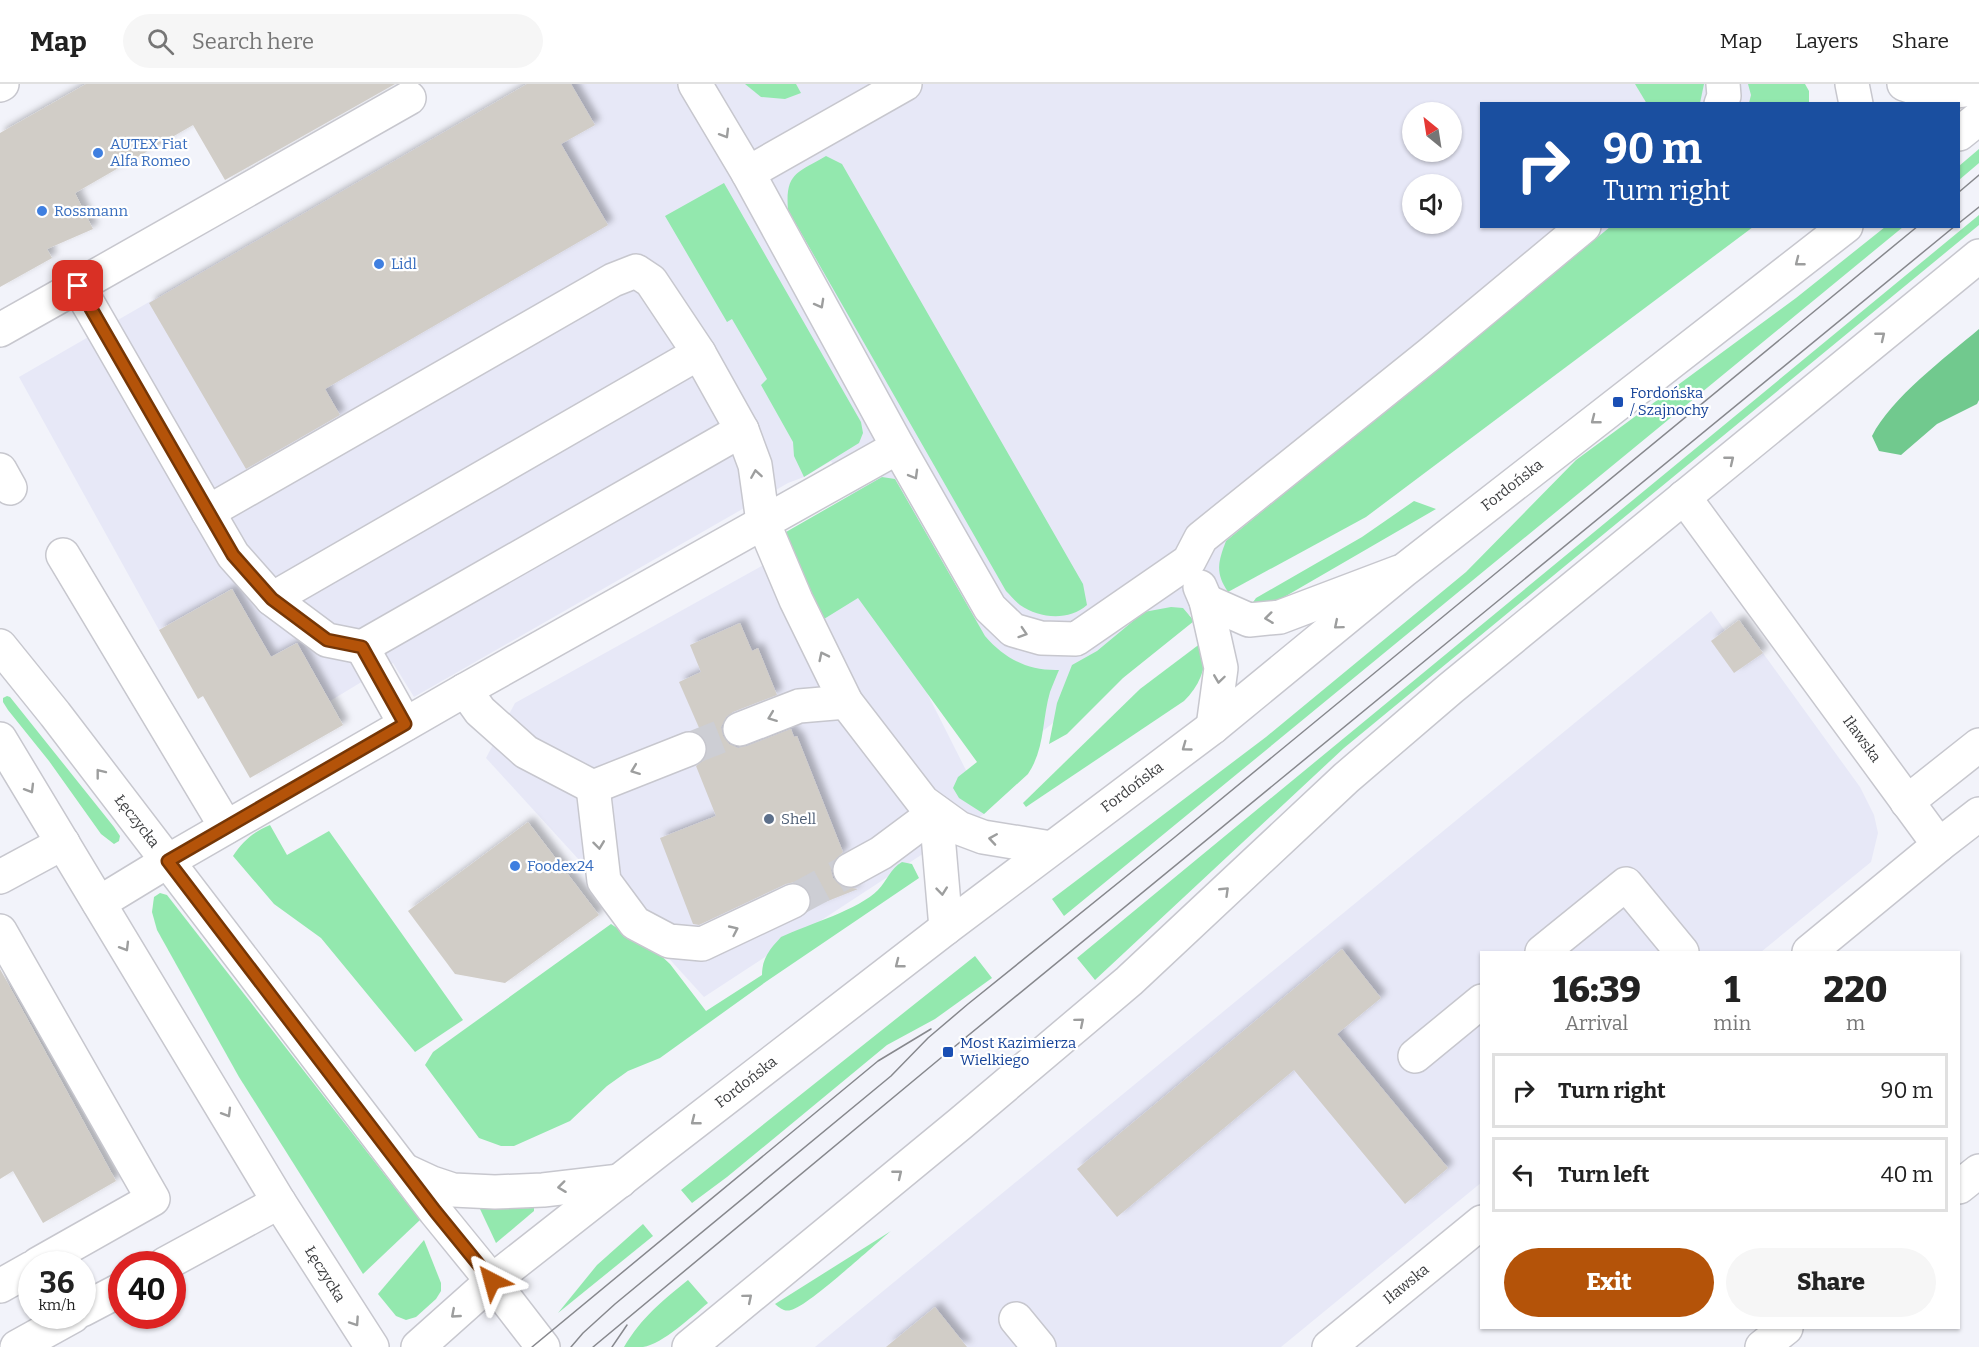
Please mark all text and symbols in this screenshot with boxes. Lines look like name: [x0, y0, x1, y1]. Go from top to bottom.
search box: [123, 14, 543, 68]
text: Map: [30, 25, 87, 58]
icon: search: [144, 25, 177, 58]
text: Search here: [192, 28, 314, 55]
text: Map: [1720, 28, 1762, 54]
text: Layers: [1795, 28, 1859, 54]
text: Share: [1892, 28, 1949, 54]
north arrow: [1402, 102, 1462, 162]
map controls: [1402, 102, 1462, 234]
text: 90 m: [1603, 124, 1702, 174]
icon: right: [1504, 126, 1582, 204]
one-way arrow: [718, 128, 730, 138]
place label: AUTEX Fiat Alfa Romeo: [110, 135, 190, 170]
marker: AUTEX Fiat Alfa Romeo: [91, 146, 105, 160]
button: sound: [1402, 174, 1462, 234]
text: Turn right: [1603, 175, 1730, 207]
place label: Rossmann: [54, 202, 129, 220]
marker: Rossmann: [35, 204, 49, 218]
place label: Lidl: [391, 255, 417, 273]
one-way arrow: [1795, 255, 1806, 266]
marker: Lidl: [372, 257, 386, 271]
pin: [52, 260, 103, 311]
icon: arrive: [61, 269, 94, 302]
one-way arrow: [813, 298, 824, 309]
one-way arrow: [1874, 333, 1885, 344]
place label: Fordońska / Szajnochy: [1630, 384, 1709, 419]
marker: Fordońska / Szajnochy: [1611, 395, 1625, 409]
one-way arrow: [1591, 413, 1602, 424]
street label: Fordońska: [1478, 455, 1546, 515]
one-way arrow: [1723, 456, 1734, 467]
one-way arrow: [907, 469, 919, 479]
one-way arrow: [750, 470, 763, 480]
one-way arrow: [1264, 611, 1273, 624]
one-way arrow: [1334, 618, 1345, 629]
one-way arrow: [1017, 626, 1028, 638]
one-way arrow: [819, 651, 831, 662]
one-way arrow: [1214, 675, 1226, 684]
one-way arrow: [767, 710, 778, 722]
street label: Iławska: [1839, 712, 1885, 766]
one-way arrow: [1181, 740, 1192, 751]
street label: Fordońska: [1097, 758, 1167, 816]
one-way arrow: [630, 763, 641, 775]
one-way arrow: [96, 768, 107, 779]
one-way arrow: [23, 783, 35, 793]
street label: Łęczycka: [111, 791, 163, 851]
place label: Shell: [781, 810, 816, 828]
marker: Shell: [762, 812, 776, 826]
one-way arrow: [988, 833, 998, 846]
one-way arrow: [593, 840, 605, 849]
place label: Foodex24: [527, 857, 594, 875]
marker: Foodex24: [508, 859, 522, 873]
one-way arrow: [935, 886, 948, 895]
one-way arrow: [1217, 888, 1228, 899]
one-way arrow: [727, 925, 738, 937]
one-way arrow: [118, 941, 130, 951]
one-way arrow: [895, 956, 906, 967]
text: 16:39: [1553, 968, 1641, 1012]
text: 1: [1724, 968, 1740, 1012]
text: 220: [1824, 968, 1887, 1012]
text: Arrival: [1565, 1011, 1628, 1035]
text: min: [1713, 1011, 1751, 1035]
text: m: [1846, 1011, 1865, 1035]
one-way arrow: [1073, 1018, 1084, 1029]
place label: Most Kazimierza Wielkiego: [960, 1034, 1076, 1069]
marker: Most Kazimierza Wielkiego: [941, 1045, 955, 1059]
street label: Fordońska: [712, 1052, 780, 1112]
icon: right: [1507, 1074, 1540, 1107]
text: Turn right: [1558, 1077, 1666, 1104]
text: 90 m: [1881, 1077, 1933, 1104]
one-way arrow: [219, 1107, 231, 1117]
one-way arrow: [691, 1114, 702, 1125]
icon: left: [1507, 1158, 1540, 1191]
text: Turn left: [1558, 1161, 1650, 1188]
text: 40 m: [1881, 1161, 1933, 1188]
one-way arrow: [891, 1171, 902, 1182]
one-way arrow: [557, 1181, 566, 1193]
street label: Łęczycka: [301, 1243, 349, 1305]
button: Exit: [1504, 1248, 1714, 1317]
button: Share: [1726, 1248, 1936, 1317]
position arrow: [460, 1249, 524, 1313]
speed limit sign: 40: [108, 1251, 186, 1329]
street label: Iławska: [1380, 1260, 1432, 1308]
text: 36: [39, 1265, 75, 1301]
one-way arrow: [741, 1295, 752, 1306]
text: km/h: [38, 1296, 76, 1314]
one-way arrow: [451, 1307, 462, 1318]
one-way arrow: [348, 1315, 359, 1326]

